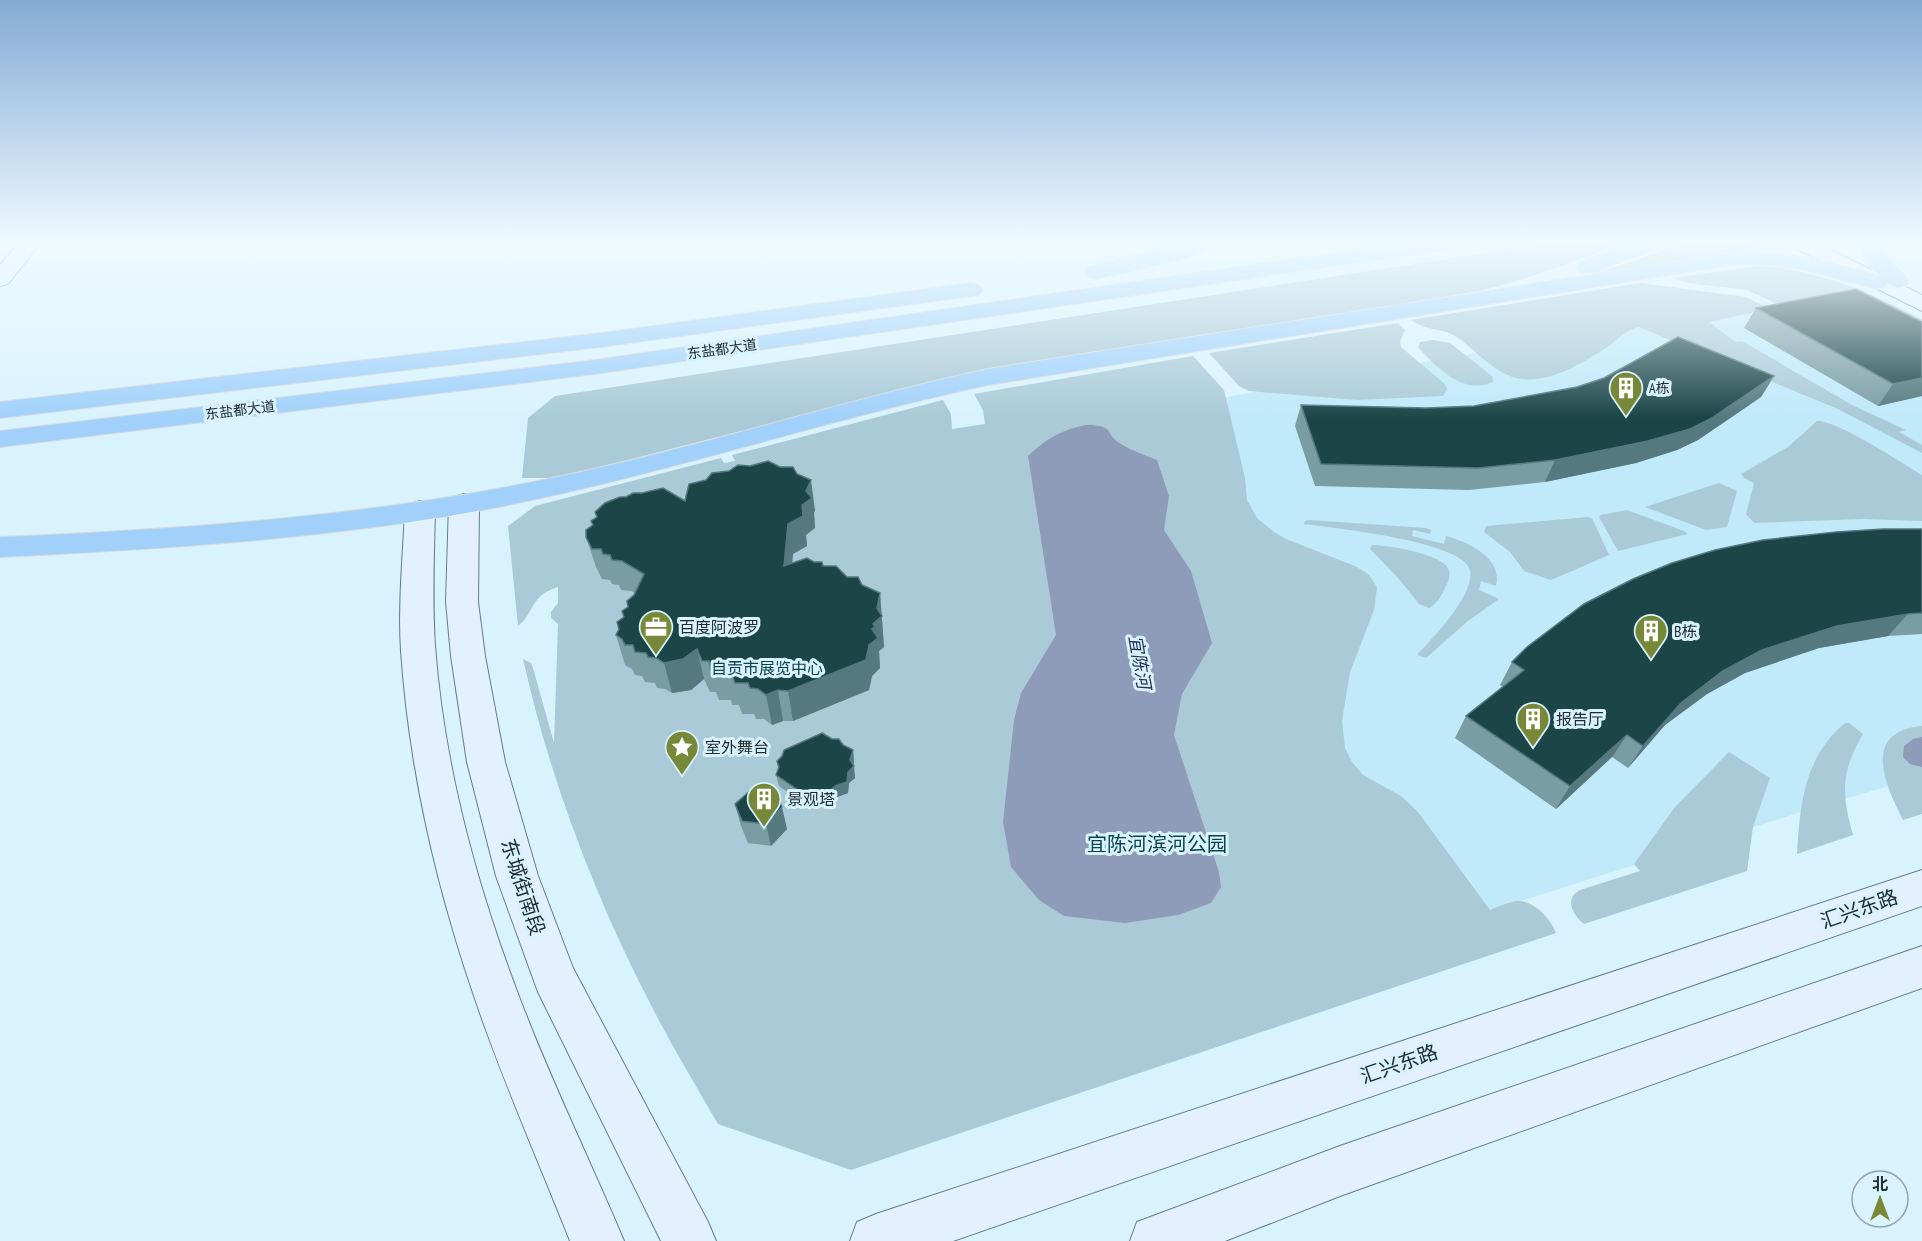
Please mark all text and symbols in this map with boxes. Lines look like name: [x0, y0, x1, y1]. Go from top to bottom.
street label: 东盐都大道: [686, 335, 758, 363]
building icon: A栋: [1608, 370, 1644, 417]
place label: A栋: [1649, 379, 1670, 397]
street label: 东盐都大道: [204, 397, 276, 423]
office icon: 百度阿波罗: [638, 609, 674, 656]
building icon: B栋: [1633, 613, 1669, 660]
place label: 百度阿波罗: [679, 617, 759, 637]
place label: B栋: [1674, 621, 1698, 641]
water label: 宜陈河: [1124, 633, 1157, 694]
park label: 自贡市展览中心: [711, 658, 823, 678]
building icon: 报告厅: [1515, 701, 1551, 748]
place label: 报告厅: [1556, 709, 1604, 729]
place icon: 室外舞台: [664, 729, 700, 776]
place label: 室外舞台: [705, 737, 769, 757]
building icon: 景观塔: [746, 781, 782, 828]
place label: 景观塔: [787, 789, 835, 809]
park label: 宜陈河滨河公园: [1087, 831, 1227, 857]
street label: 东城街南段: [495, 835, 551, 939]
street label: 汇兴东路: [1817, 884, 1901, 934]
street label: 汇兴东路: [1357, 1039, 1441, 1089]
north arrow: [1850, 1169, 1910, 1229]
text: 北: [1872, 1174, 1888, 1194]

